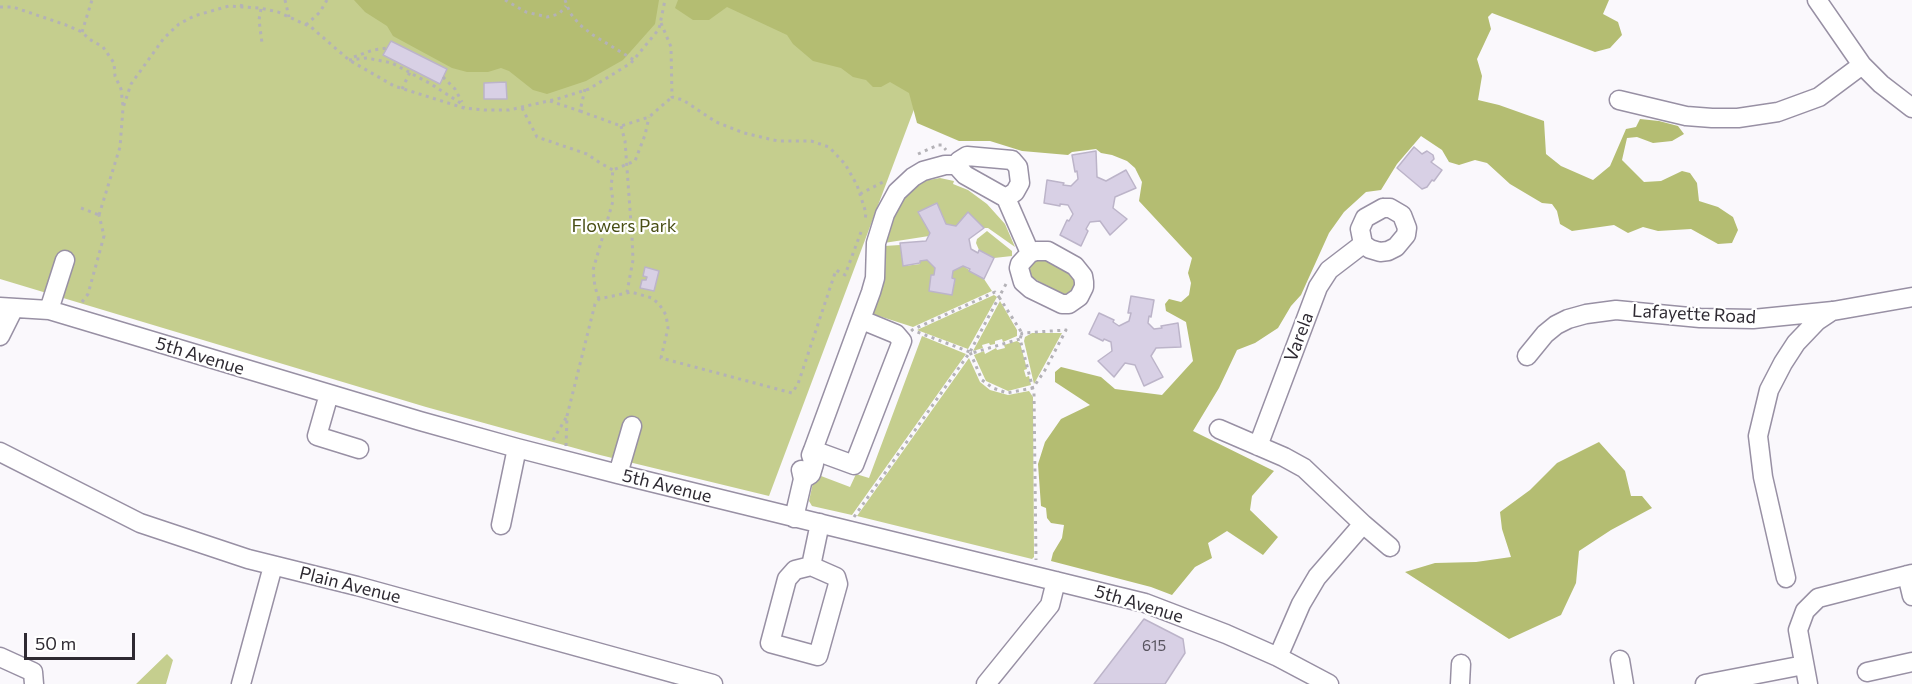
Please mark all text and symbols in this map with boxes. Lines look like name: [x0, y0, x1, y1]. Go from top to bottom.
park label: Flowers Park: [571, 215, 677, 237]
street label: Lafayette Road: [1632, 300, 1756, 328]
street label: Varela: [1280, 309, 1318, 365]
street label: 5th Avenue: [153, 332, 247, 380]
street label: 5th Avenue: [620, 464, 714, 508]
street label: Plain Avenue: [297, 562, 403, 608]
street label: 5th Avenue: [1092, 580, 1186, 628]
scale bar: [27, 621, 138, 659]
text: 50 m: [35, 632, 76, 654]
house number: 615: [1142, 637, 1166, 655]

